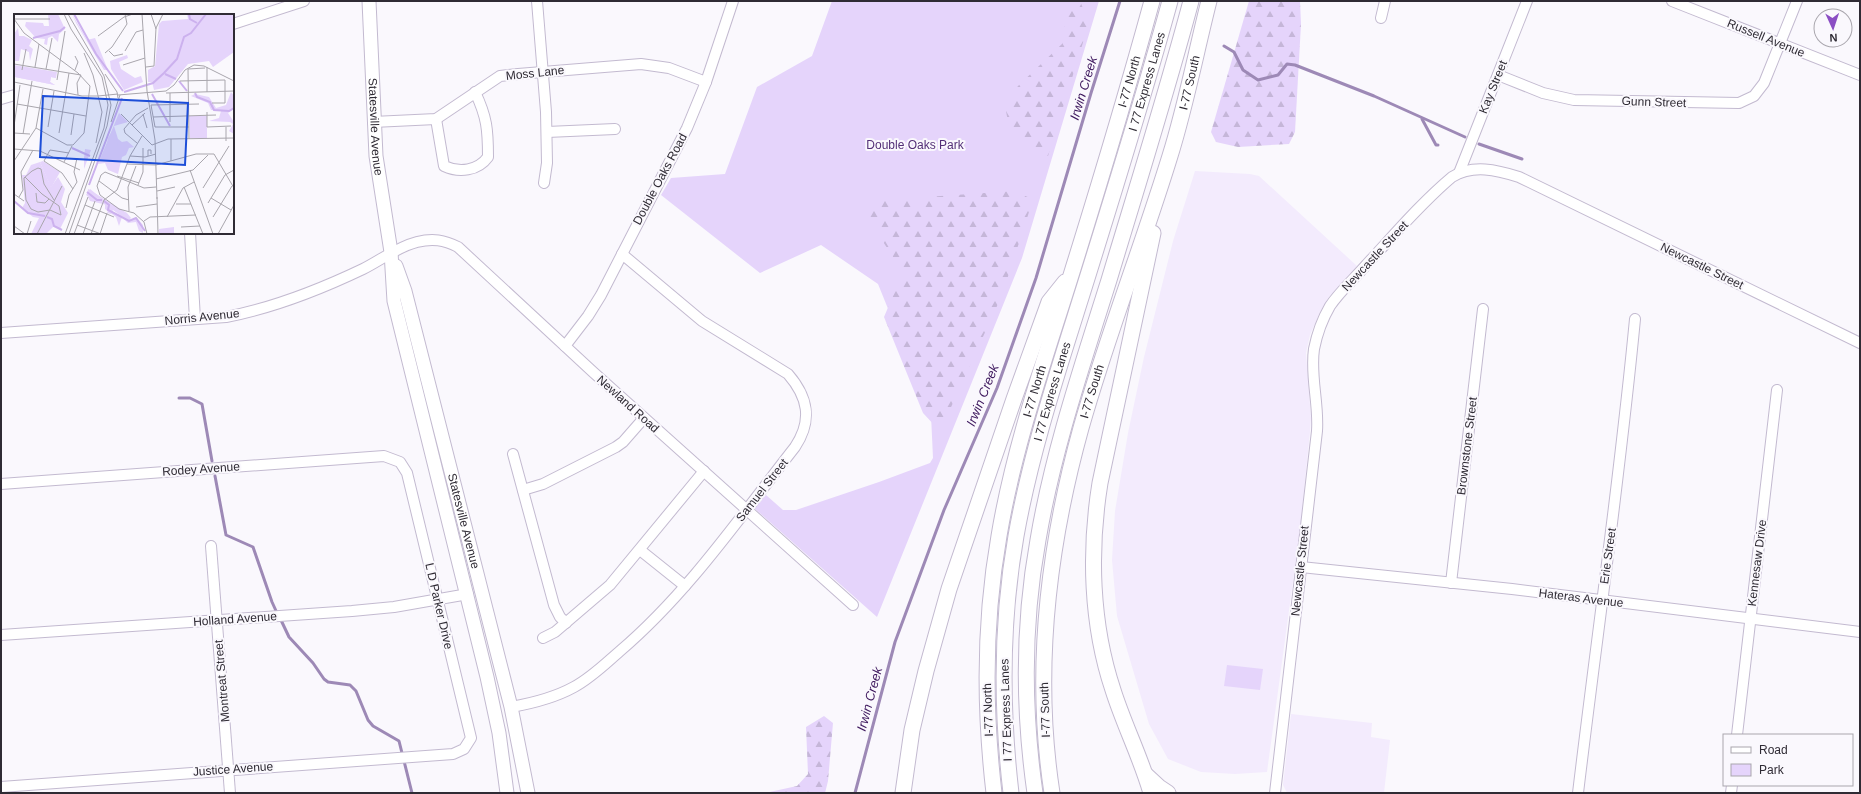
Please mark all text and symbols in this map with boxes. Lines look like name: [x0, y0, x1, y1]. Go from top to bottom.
north arrow: [1813, 8, 1853, 48]
inset map: [14, 14, 234, 234]
street label: Russell Avenue: [1725, 16, 1807, 60]
street label: I 77 Express Lanes: [1126, 30, 1168, 133]
text: N: [1829, 32, 1838, 44]
water label: Irwin Creek: [1067, 53, 1101, 122]
street label: I-77 North: [1115, 54, 1143, 109]
street label: I-77 South: [1176, 54, 1203, 111]
street label: Kay Street: [1476, 58, 1510, 116]
street label: Moss Lane: [505, 63, 565, 83]
street label: Statesville Avenue: [365, 78, 386, 177]
street label: Gunn Street: [1621, 94, 1687, 110]
street label: Double Oaks Road: [630, 131, 690, 227]
park label: Double Oaks Park: [866, 138, 965, 152]
street label: Newcastle Street: [1339, 218, 1412, 294]
street label: Newcastle Street: [1658, 240, 1746, 292]
street label: Norris Avenue: [164, 306, 240, 328]
street label: I 77 Express Lanes: [1031, 340, 1074, 443]
water label: Irwin Creek: [963, 361, 1002, 428]
street label: I-77 South: [1077, 363, 1107, 420]
street label: I-77 North: [1020, 364, 1049, 419]
street label: Newland Road: [594, 372, 662, 436]
street label: Brownstone Street: [1454, 395, 1480, 496]
street label: Samuel Street: [733, 455, 791, 524]
street label: Rodey Avenue: [162, 459, 241, 479]
street label: Statesville Avenue: [445, 472, 483, 571]
street label: Kennesaw Drive: [1745, 518, 1769, 607]
street label: Newcastle Street: [1288, 525, 1312, 617]
street label: Erie Street: [1597, 526, 1619, 585]
street label: L D Parker Drive: [422, 561, 456, 651]
street label: Hateras Avenue: [1538, 586, 1624, 610]
street label: Holland Avenue: [193, 609, 278, 629]
street label: Montreat Street: [211, 639, 233, 723]
street label: I 77 Express Lanes: [997, 658, 1015, 762]
water label: Irwin Creek: [854, 664, 886, 733]
street label: I-77 South: [1037, 682, 1053, 738]
street label: I-77 North: [980, 683, 996, 737]
legend: [1723, 734, 1853, 786]
text: Road: [1759, 743, 1788, 757]
street label: Justice Avenue: [192, 759, 274, 779]
text: Park: [1759, 763, 1785, 777]

